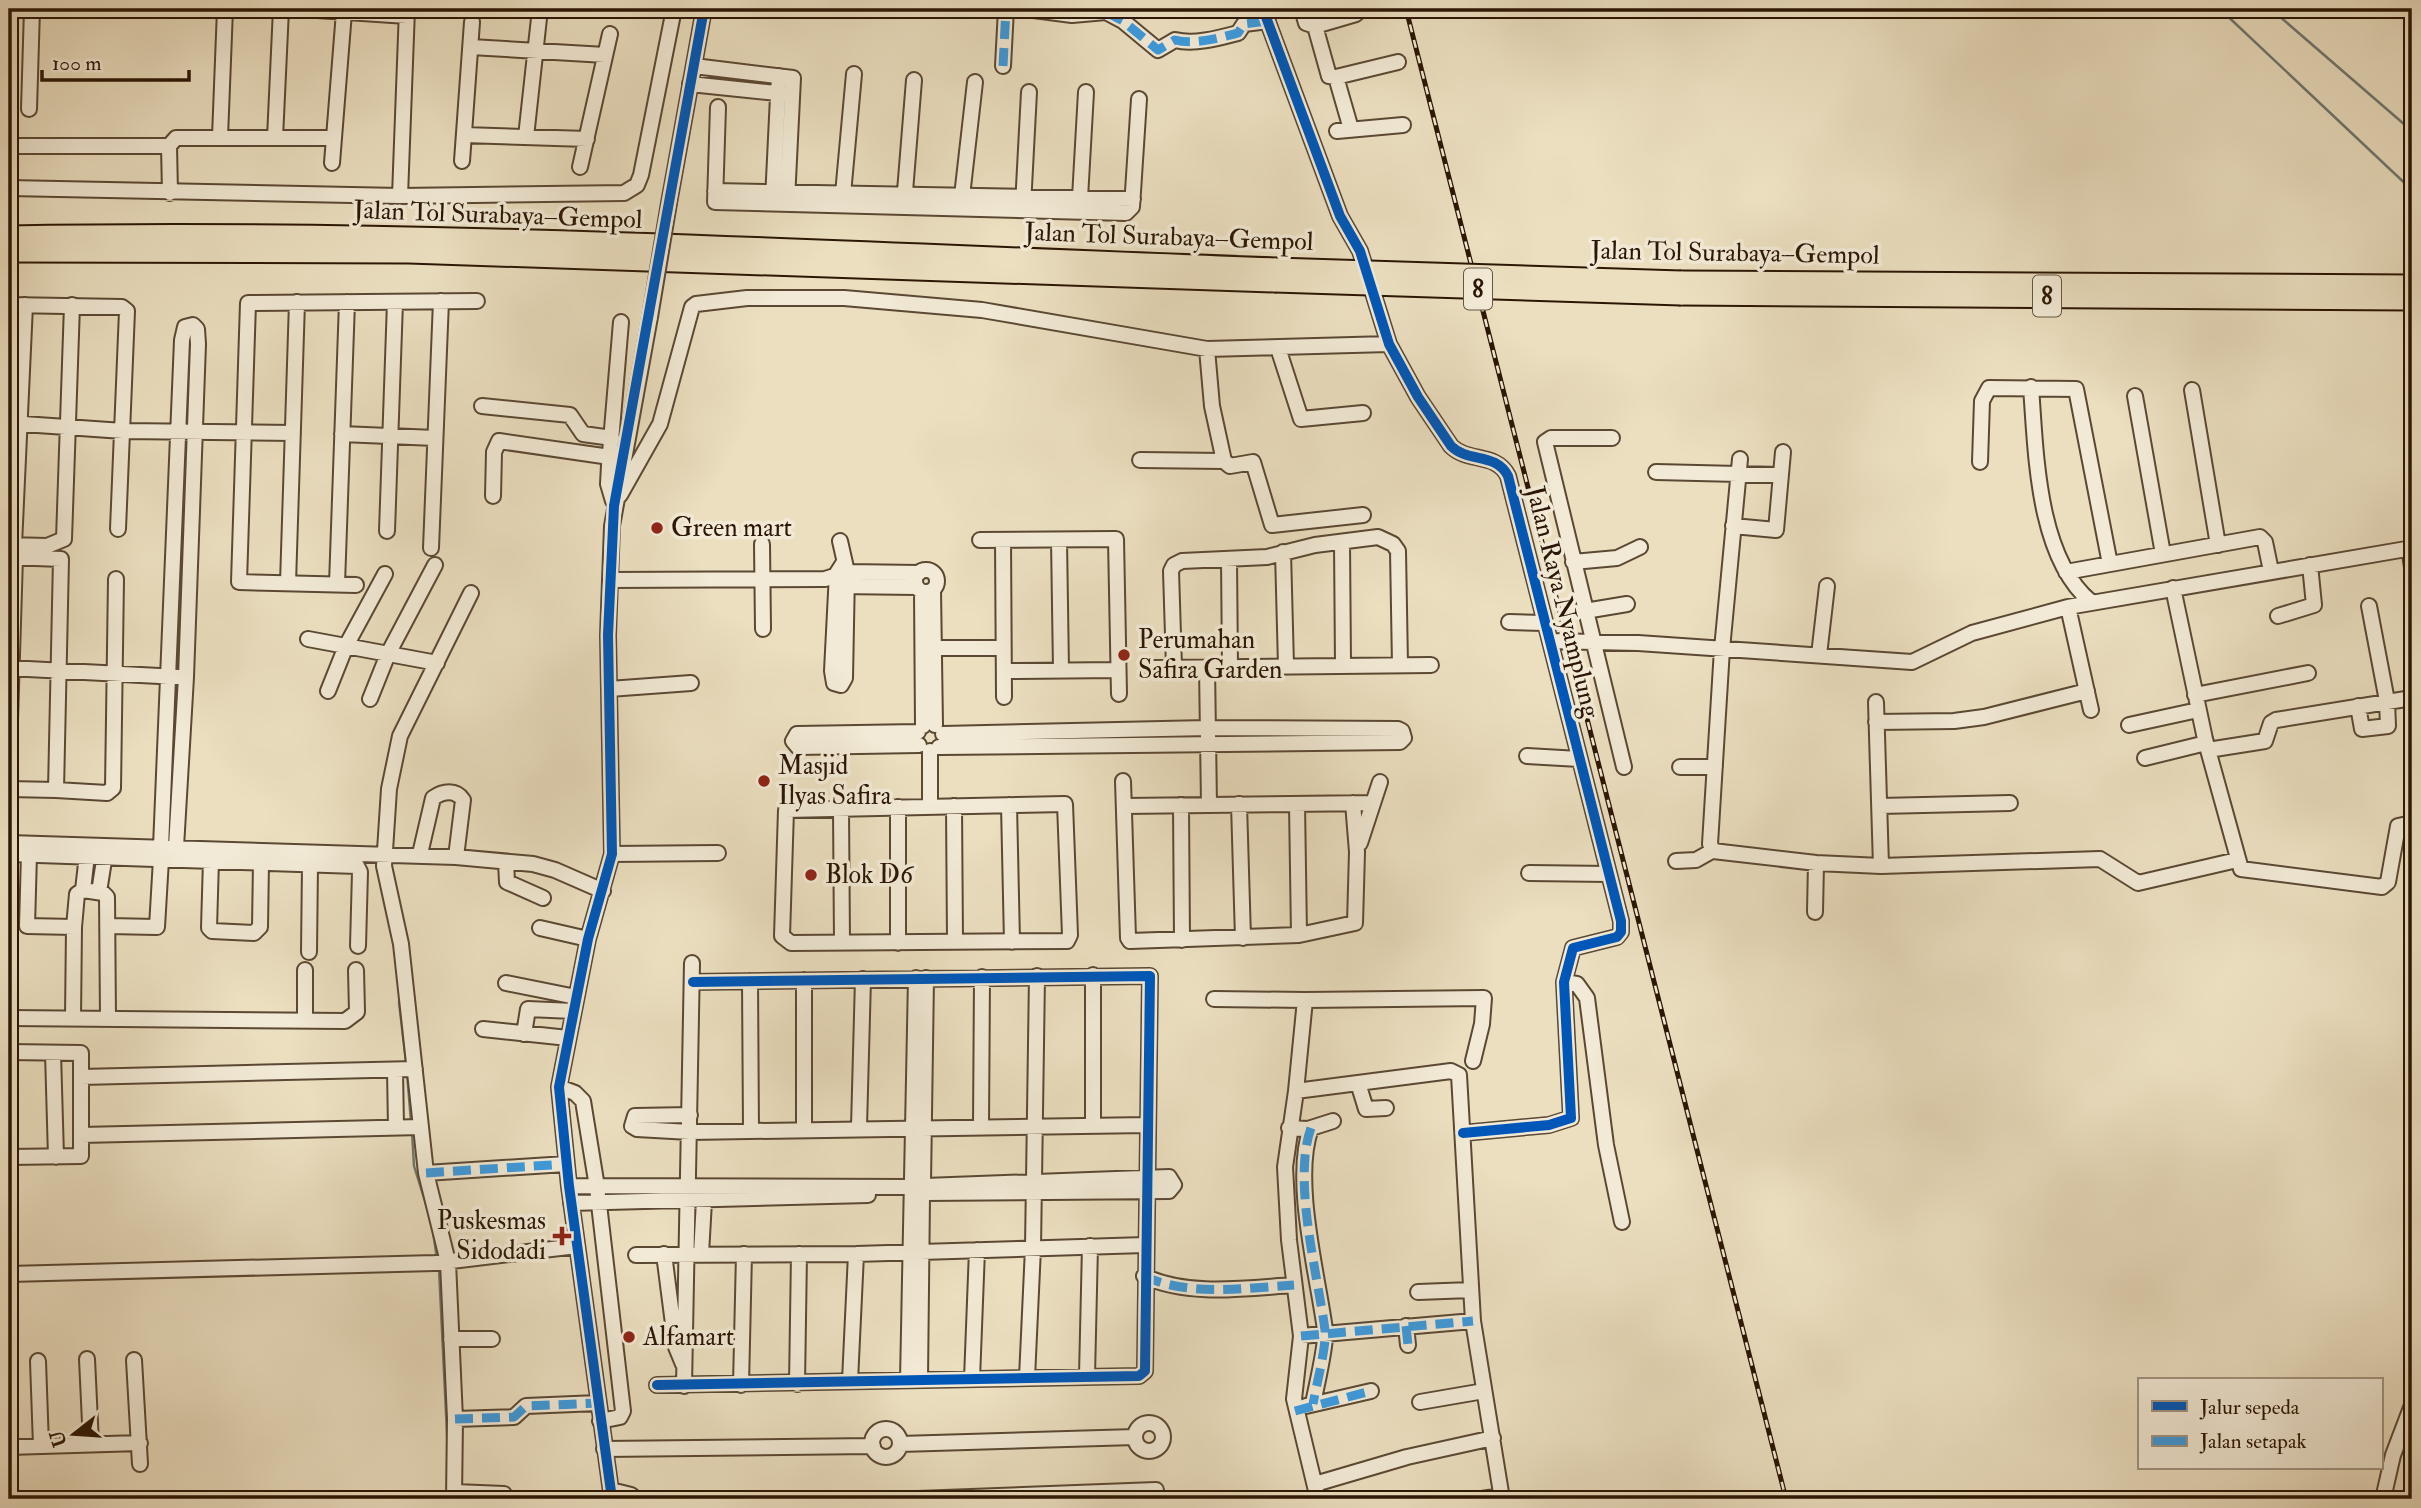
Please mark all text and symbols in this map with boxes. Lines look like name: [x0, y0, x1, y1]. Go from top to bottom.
scale bar: [42, 38, 189, 82]
text: 100 m: [52, 50, 102, 77]
street label: Jalan Tol Surabaya–Gempol: [352, 194, 643, 237]
street label: Jalan Tol Surabaya–Gempol: [1023, 216, 1314, 259]
street label: Jalan Tol Surabaya–Gempol: [1589, 234, 1880, 273]
road number: 8: [1464, 268, 1492, 310]
road number: 8: [2033, 276, 2061, 316]
street label: Jalan Raya Nyamplung: [1518, 482, 1608, 722]
place label: Green mart: [671, 512, 792, 544]
marker: Green mart: [649, 520, 665, 536]
place label: Perumahan Safira Garden: [1138, 624, 1282, 686]
marker: Perumahan Safira Garden: [1116, 647, 1132, 663]
place label: Masjid Ilyas Safira: [778, 750, 892, 812]
marker: Masjid Ilyas Safira: [756, 773, 772, 789]
place label: Blok D6: [825, 859, 915, 891]
marker: Blok D6: [803, 867, 819, 883]
place label: Puskesmas Sidodadi: [437, 1205, 546, 1267]
marker: Puskesmas Sidodadi: [552, 1226, 572, 1246]
place label: Alfamart: [642, 1321, 734, 1353]
marker: Alfamart: [621, 1329, 637, 1345]
legend: [2138, 1378, 2382, 1470]
text: Jalur sepeda: [2199, 1394, 2300, 1421]
north arrow: [38, 1400, 108, 1470]
text: U: [45, 1427, 73, 1450]
text: Jalan setapak: [2199, 1428, 2307, 1455]

